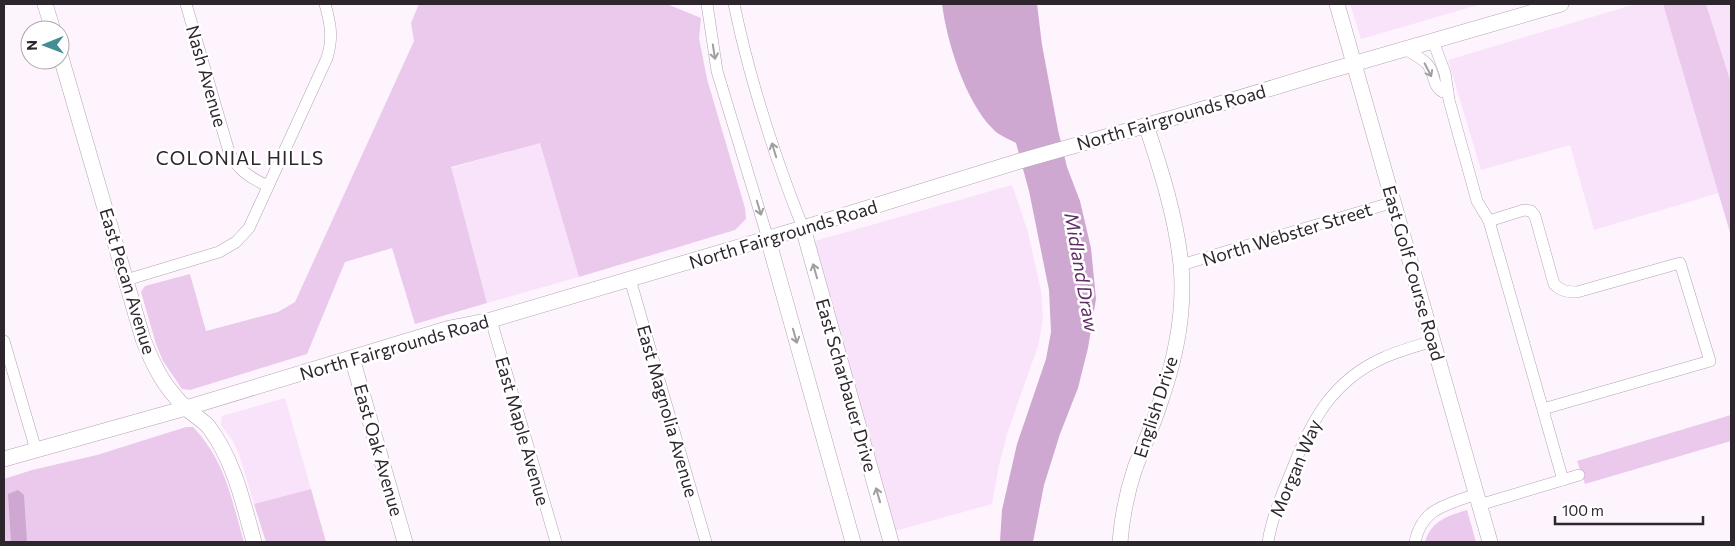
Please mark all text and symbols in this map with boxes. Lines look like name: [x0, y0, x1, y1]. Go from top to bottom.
north arrow: [20, 20, 70, 70]
street label: Nash Avenue: [182, 23, 232, 129]
text: N: [23, 40, 40, 51]
one-way arrow: [710, 44, 720, 60]
one-way arrow: [1424, 62, 1434, 77]
street label: North Fairgrounds Road: [1074, 79, 1268, 155]
one-way arrow: [769, 143, 778, 158]
district label: COLONIAL HILLS: [156, 146, 324, 169]
street label: East Golf Course Road: [1378, 183, 1450, 363]
street label: North Fairgrounds Road: [686, 195, 880, 273]
street label: North Webster Street: [1200, 198, 1374, 270]
one-way arrow: [754, 200, 764, 216]
street label: East Pecan Avenue: [95, 205, 161, 357]
water label: Midland Draw: [1060, 211, 1104, 334]
one-way arrow: [810, 264, 819, 280]
street label: East Scharbauer Drive: [812, 296, 882, 474]
street label: North Fairgrounds Road: [297, 309, 491, 385]
street label: East Magnolia Avenue: [633, 322, 703, 500]
one-way arrow: [791, 328, 801, 344]
street label: English Drive: [1128, 353, 1182, 461]
street label: East Maple Avenue: [491, 354, 555, 508]
street label: East Oak Avenue: [350, 381, 408, 519]
street label: Morgan Way: [1265, 416, 1325, 520]
one-way arrow: [873, 488, 882, 504]
scale bar: [1555, 494, 1702, 526]
text: 100 m: [1562, 501, 1604, 519]

